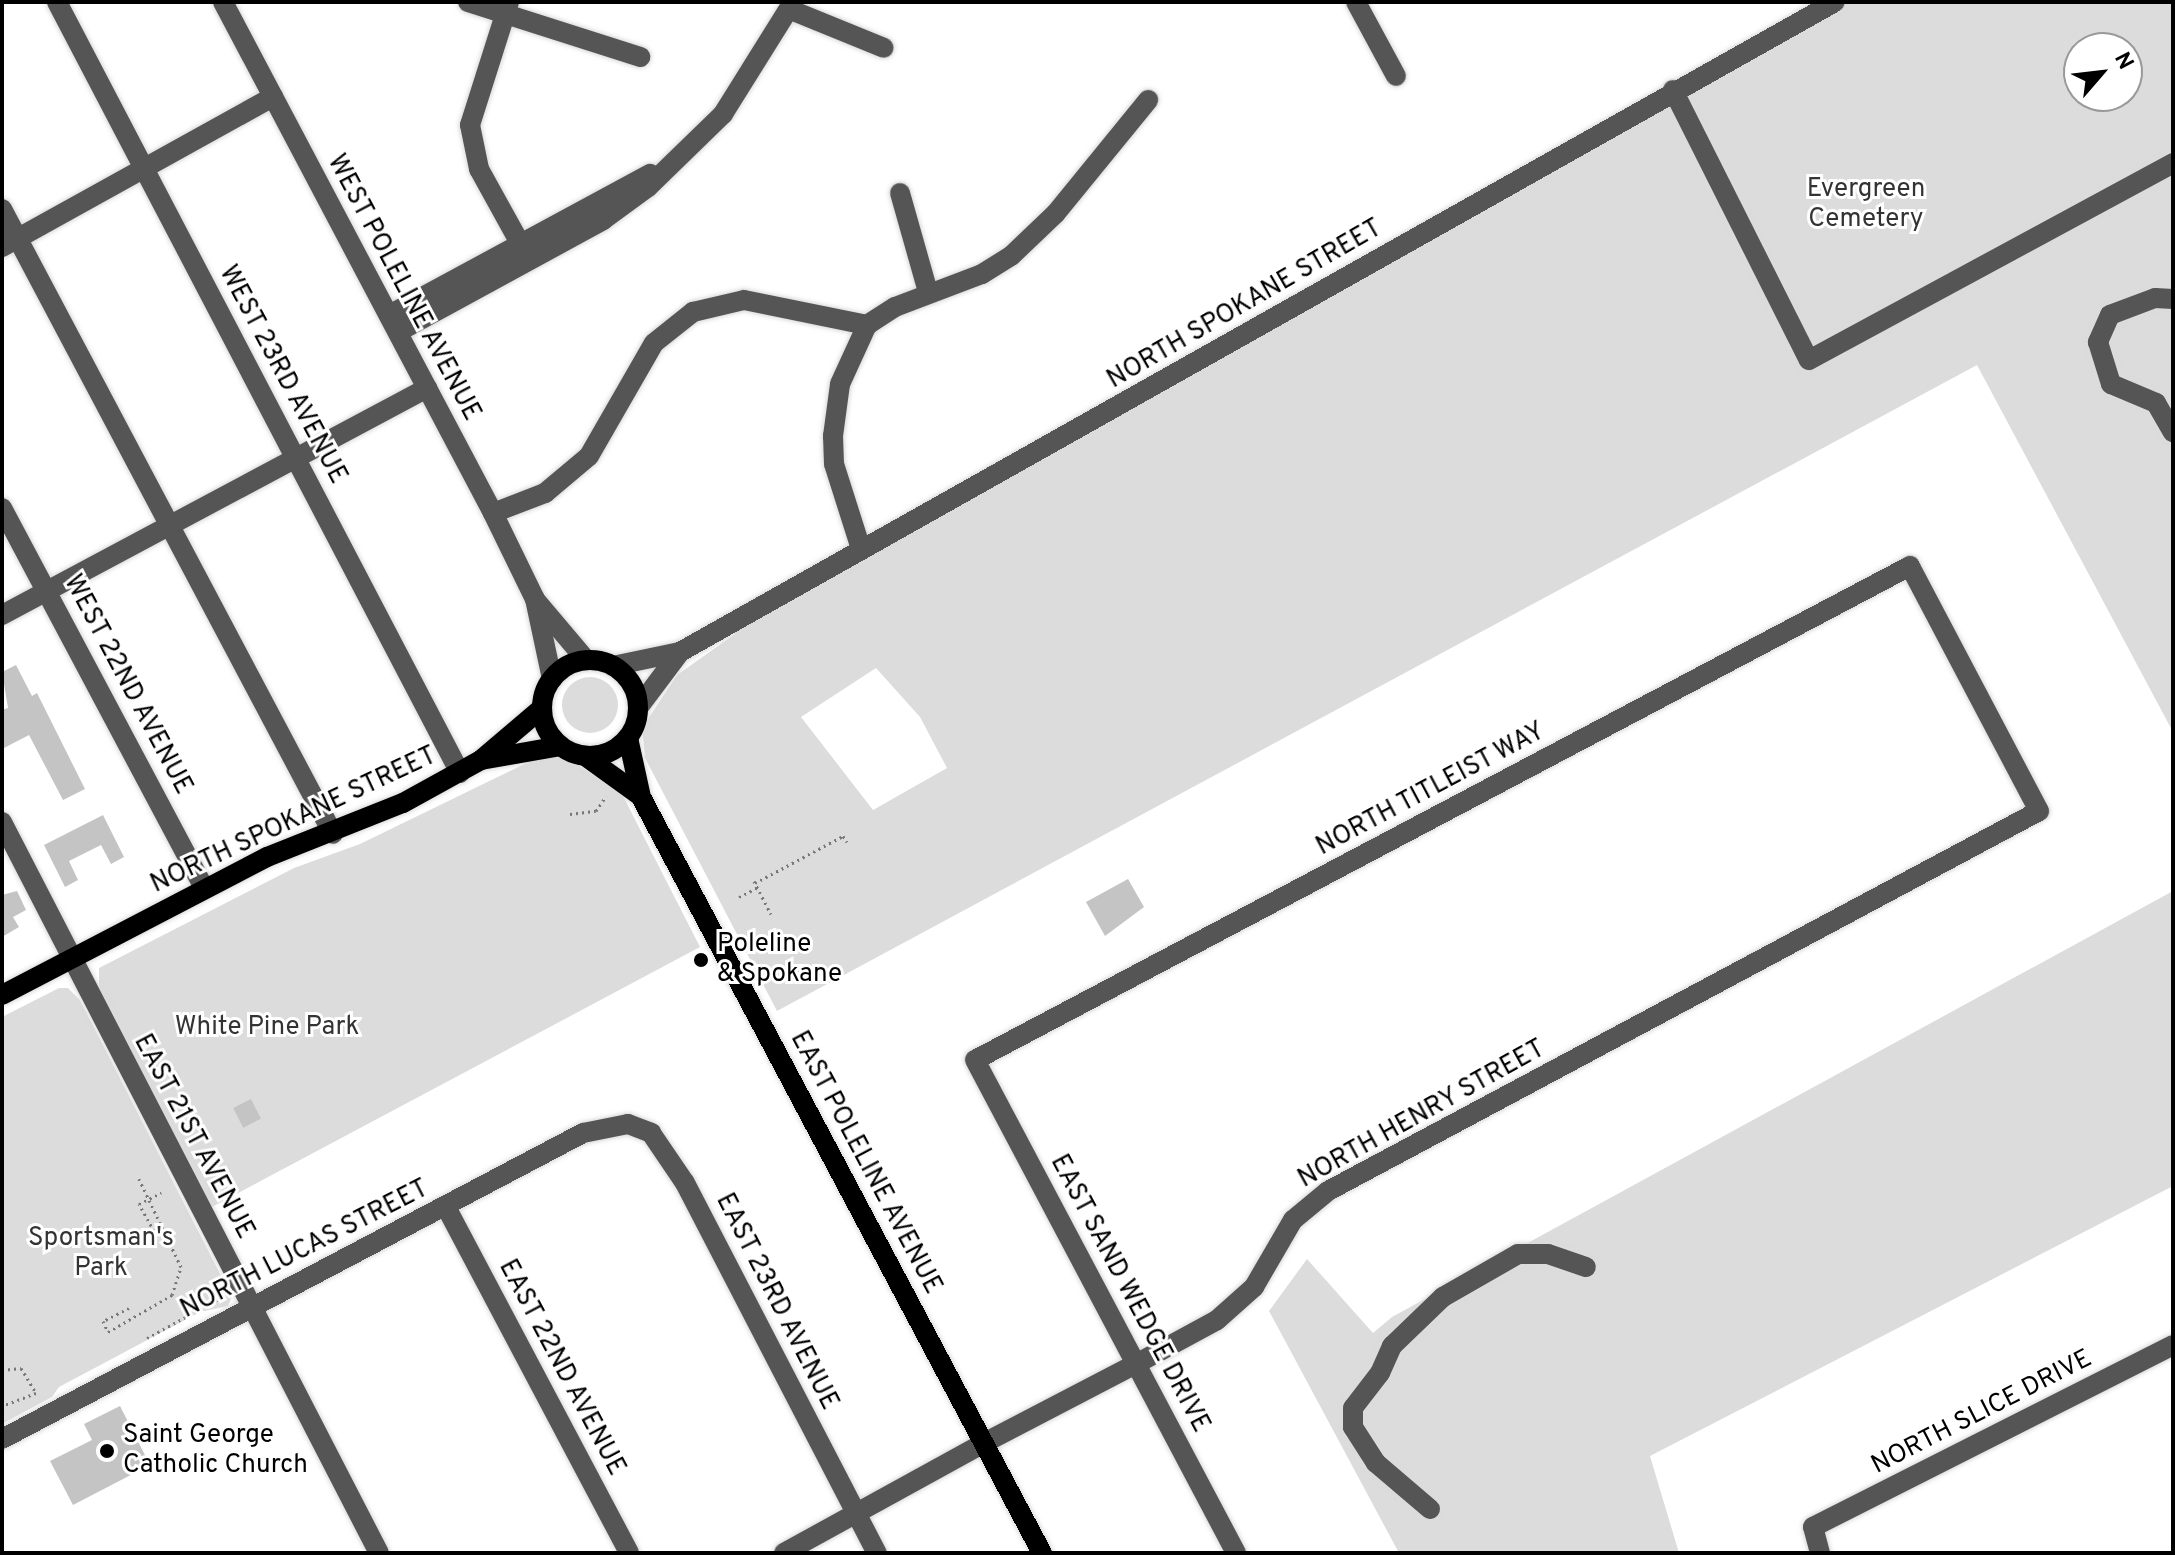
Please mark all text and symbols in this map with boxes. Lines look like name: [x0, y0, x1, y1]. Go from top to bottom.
north arrow: [2063, 32, 2143, 112]
text: N: [2107, 48, 2138, 75]
street label: WEST POLELINE AVENUE: [319, 149, 487, 427]
park label: Evergreen Cemetery: [1807, 174, 1925, 236]
street label: NORTH SPOKANE STREET: [1102, 214, 1388, 396]
street label: WEST 23RD AVENUE: [211, 260, 353, 490]
street label: WEST 22ND AVENUE: [55, 569, 199, 801]
street label: NORTH TITLEIST WAY: [1310, 716, 1552, 864]
street label: NORTH SPOKANE STREET: [146, 741, 442, 901]
place label: Poleline & Spokane: [717, 929, 842, 990]
marker: Poleline & Spokane: [692, 951, 710, 969]
park label: White Pine Park: [175, 1012, 359, 1044]
street label: EAST POLELINE AVENUE: [782, 1025, 948, 1301]
street label: EAST 21ST AVENUE: [125, 1028, 261, 1246]
street label: NORTH HENRY STREET: [1293, 1034, 1551, 1196]
street label: EAST SAND WEDGE DRIVE: [1042, 1149, 1216, 1439]
street label: NORTH LUCAS STREET: [176, 1174, 434, 1326]
street label: EAST 23RD AVENUE: [707, 1188, 845, 1416]
park label: Sportsman's Park: [28, 1223, 174, 1284]
street label: EAST 22ND AVENUE: [490, 1254, 632, 1482]
street label: NORTH SLICE DRIVE: [1867, 1344, 2097, 1482]
place label: Saint George Catholic Church: [123, 1420, 308, 1482]
marker: Saint George Catholic Church: [98, 1442, 116, 1460]

